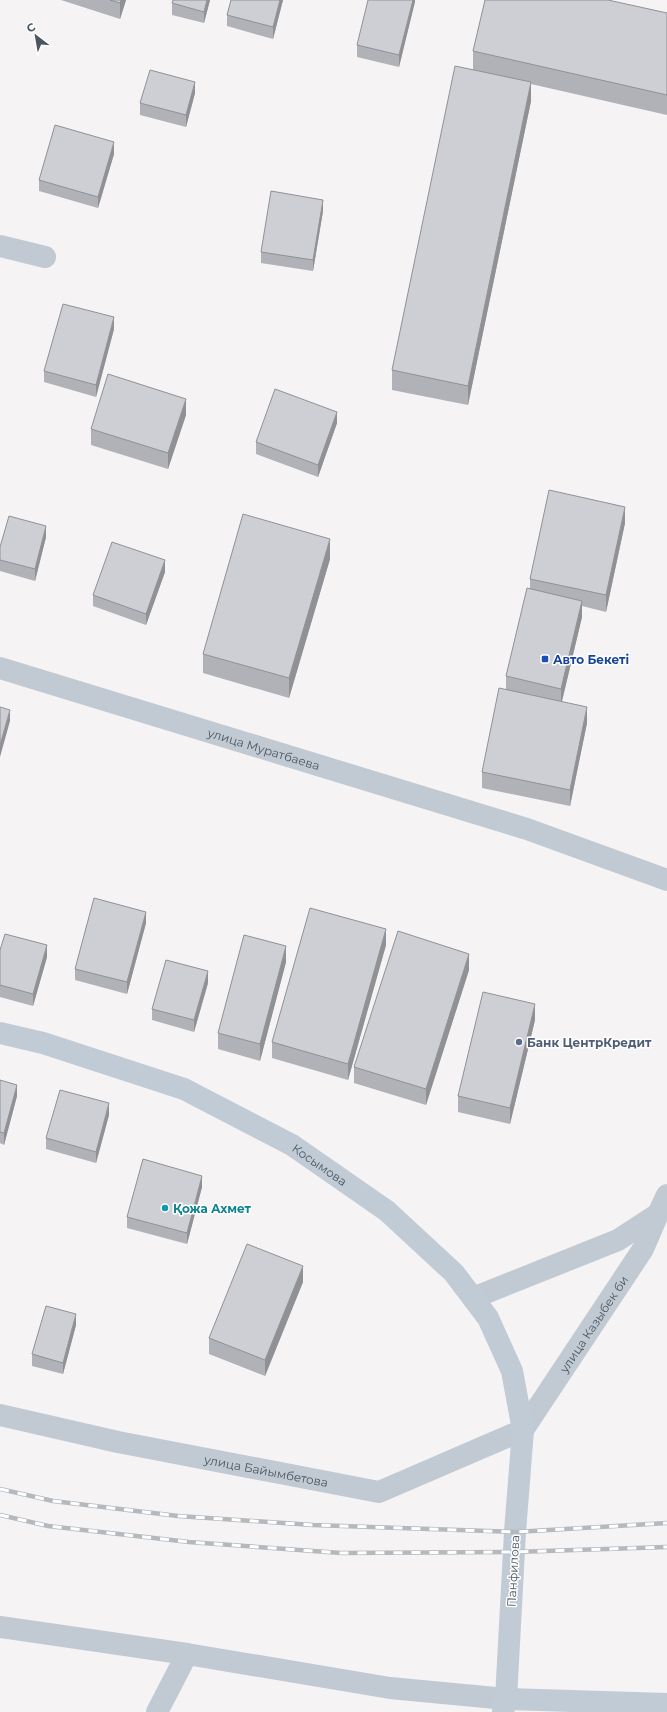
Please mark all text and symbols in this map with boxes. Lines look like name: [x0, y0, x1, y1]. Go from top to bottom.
north arrow: [16, 16, 56, 56]
text: С: [24, 19, 38, 35]
place label: Авто Бекетi: [553, 652, 629, 667]
marker: Авто Бекетi: [540, 654, 550, 664]
street label: улица Муратбаева: [205, 724, 322, 773]
place label: Банк ЦентрКредит: [527, 1035, 652, 1050]
marker: Банк ЦентрКредит: [514, 1037, 524, 1047]
street label: Косымова: [290, 1140, 350, 1189]
place label: Қожа Ахмет: [173, 1201, 252, 1216]
marker: Қожа Ахмет: [160, 1203, 170, 1213]
street label: улица Казыбек би: [555, 1272, 631, 1376]
street label: улица Байымбетова: [202, 1451, 330, 1490]
street label: Панфилова: [504, 1535, 522, 1607]

